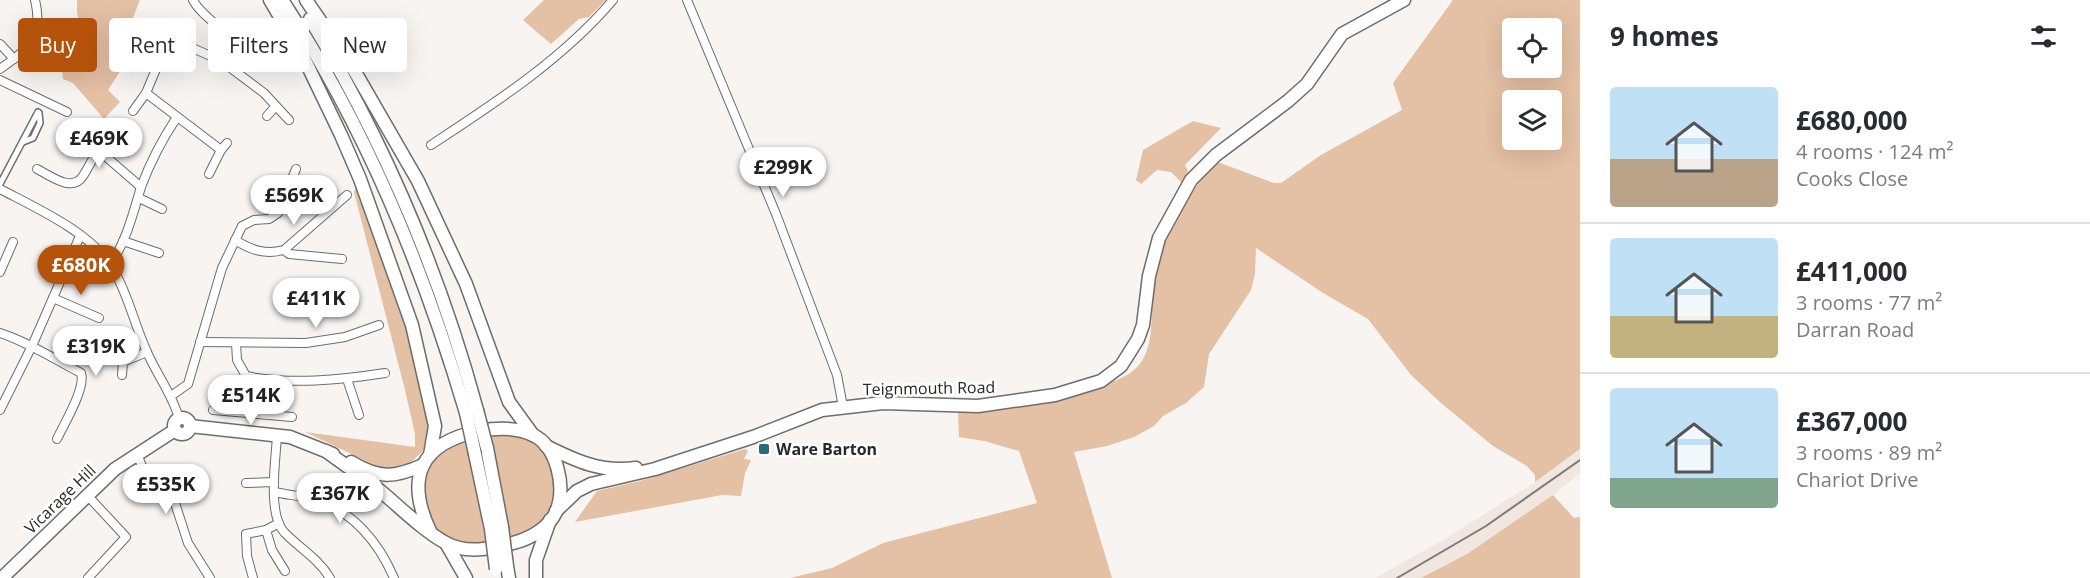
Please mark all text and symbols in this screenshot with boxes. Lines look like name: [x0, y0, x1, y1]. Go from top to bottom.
chip: Buy: [18, 18, 97, 72]
chip: Rent: [109, 18, 196, 72]
chip: Filters: [208, 18, 309, 72]
chip: New: [321, 18, 407, 72]
map controls: [1502, 18, 1562, 150]
button: locate: [1502, 18, 1562, 78]
text: 9 homes: [1610, 18, 1719, 54]
icon: filters: [2027, 20, 2060, 53]
button: layers: [1502, 90, 1562, 150]
text: £680,000: [1796, 102, 1907, 138]
icon: home: [1658, 111, 1730, 183]
pin: £469K: [57, 118, 141, 169]
text: £469K: [69, 124, 129, 151]
text: 4 rooms · 124 m²: [1796, 138, 1954, 165]
pin: £299K: [741, 147, 825, 198]
text: £299K: [753, 153, 813, 180]
text: Cooks Close: [1796, 165, 1908, 192]
pin: £569K: [252, 175, 336, 226]
text: £569K: [264, 181, 324, 208]
pin: £680K: [39, 245, 123, 296]
text: £680K: [51, 251, 111, 278]
text: £411,000: [1796, 253, 1907, 289]
icon: home: [1658, 262, 1730, 334]
pin: £411K: [274, 278, 358, 329]
text: £411K: [286, 284, 346, 311]
text: 3 rooms · 77 m²: [1796, 289, 1942, 316]
text: Darran Road: [1796, 316, 1914, 343]
pin: £319K: [54, 326, 138, 377]
text: £319K: [66, 332, 126, 359]
pin: £514K: [209, 375, 293, 426]
street label: Teignmouth Road: [863, 376, 995, 400]
text: £514K: [221, 381, 281, 408]
text: £367,000: [1796, 403, 1907, 439]
icon: home: [1658, 412, 1730, 484]
place label: Ware Barton: [776, 438, 877, 460]
text: 3 rooms · 89 m²: [1796, 439, 1942, 466]
marker: Ware Barton: [757, 442, 771, 456]
street label: Vicarage Hill: [20, 459, 100, 539]
pin: £535K: [124, 464, 208, 515]
text: Chariot Drive: [1796, 466, 1919, 493]
text: £535K: [136, 470, 196, 497]
pin: £367K: [298, 473, 382, 524]
text: £367K: [310, 479, 370, 506]

